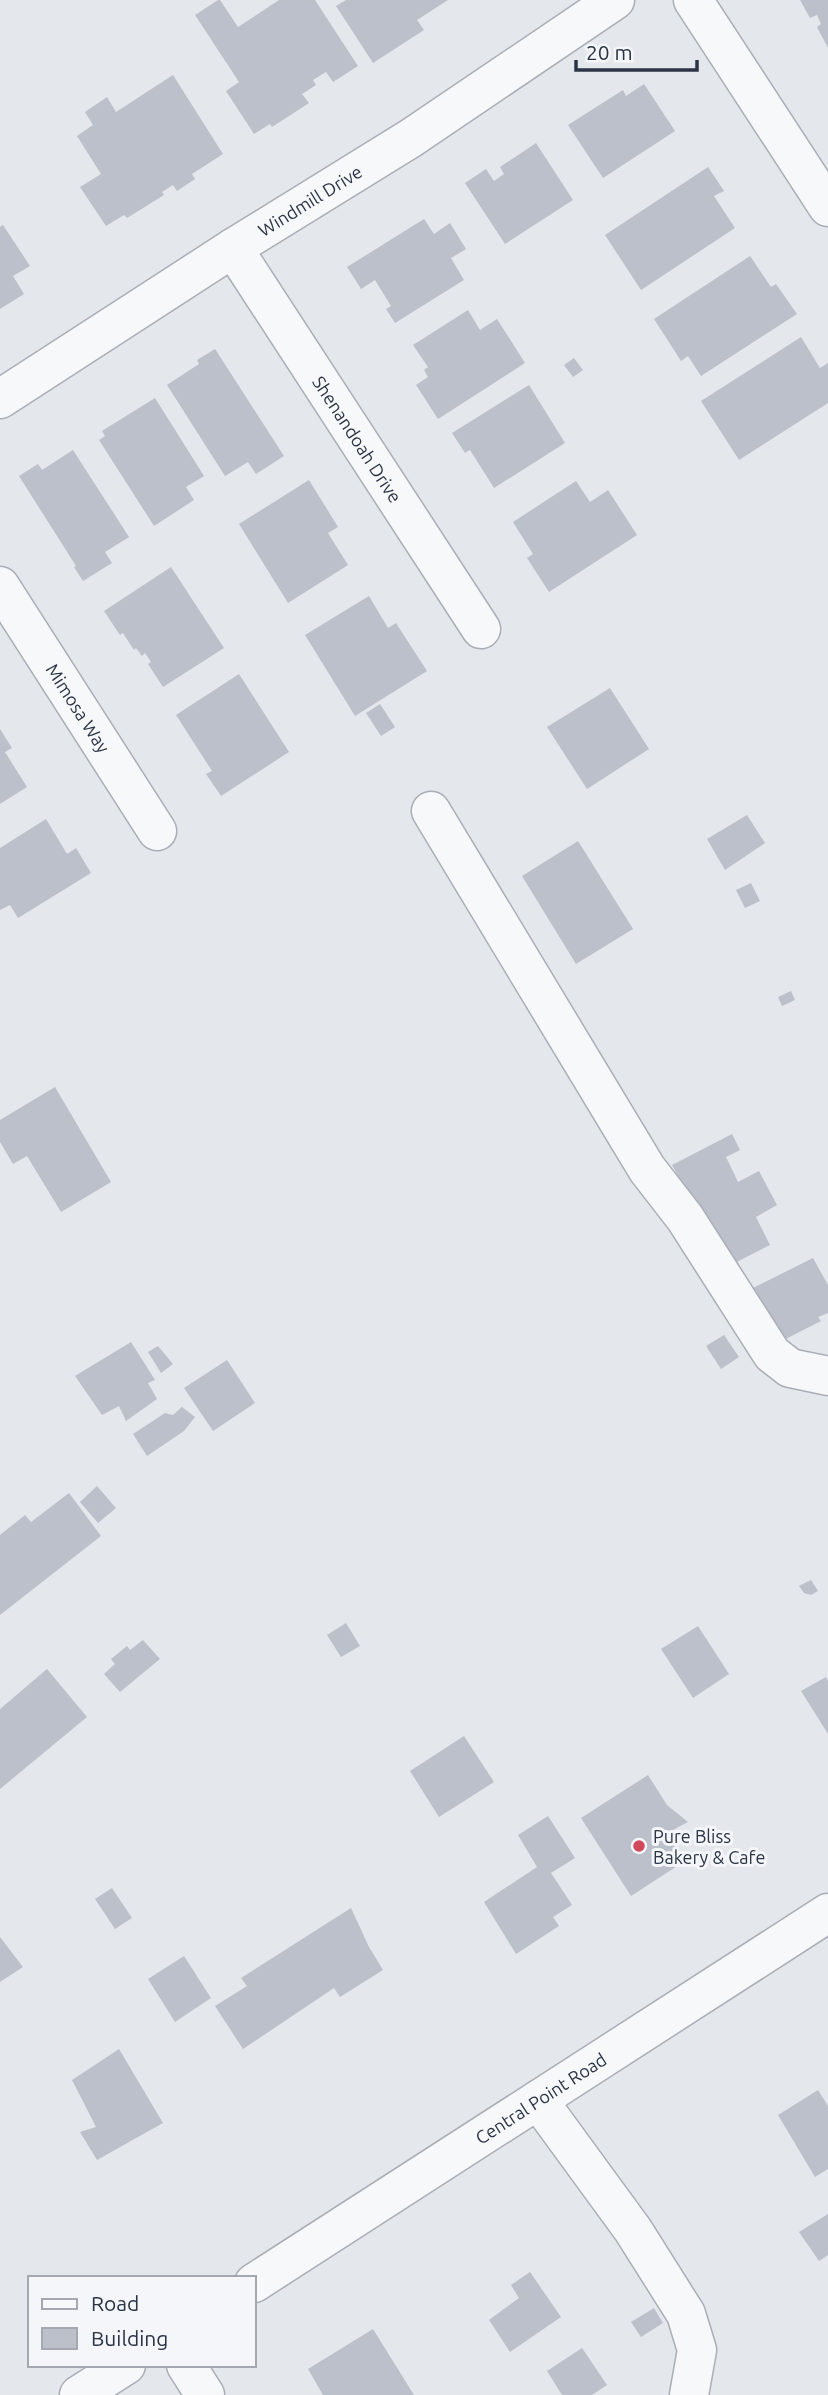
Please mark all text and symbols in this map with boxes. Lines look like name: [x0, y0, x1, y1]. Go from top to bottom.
scale bar: [576, 28, 697, 72]
text: 20 m: [586, 40, 633, 64]
street label: Windmill Drive: [254, 161, 365, 240]
street label: Shenandoah Drive: [309, 372, 406, 506]
street label: Mimosa Way: [42, 660, 114, 756]
place label: Pure Bliss Bakery & Cafe: [653, 1826, 765, 1867]
marker: Pure Bliss Bakery & Cafe: [631, 1838, 647, 1854]
street label: Central Point Road: [471, 2049, 610, 2148]
legend: [28, 2276, 256, 2367]
text: Road: [91, 2291, 139, 2315]
text: Building: [91, 2326, 168, 2350]

